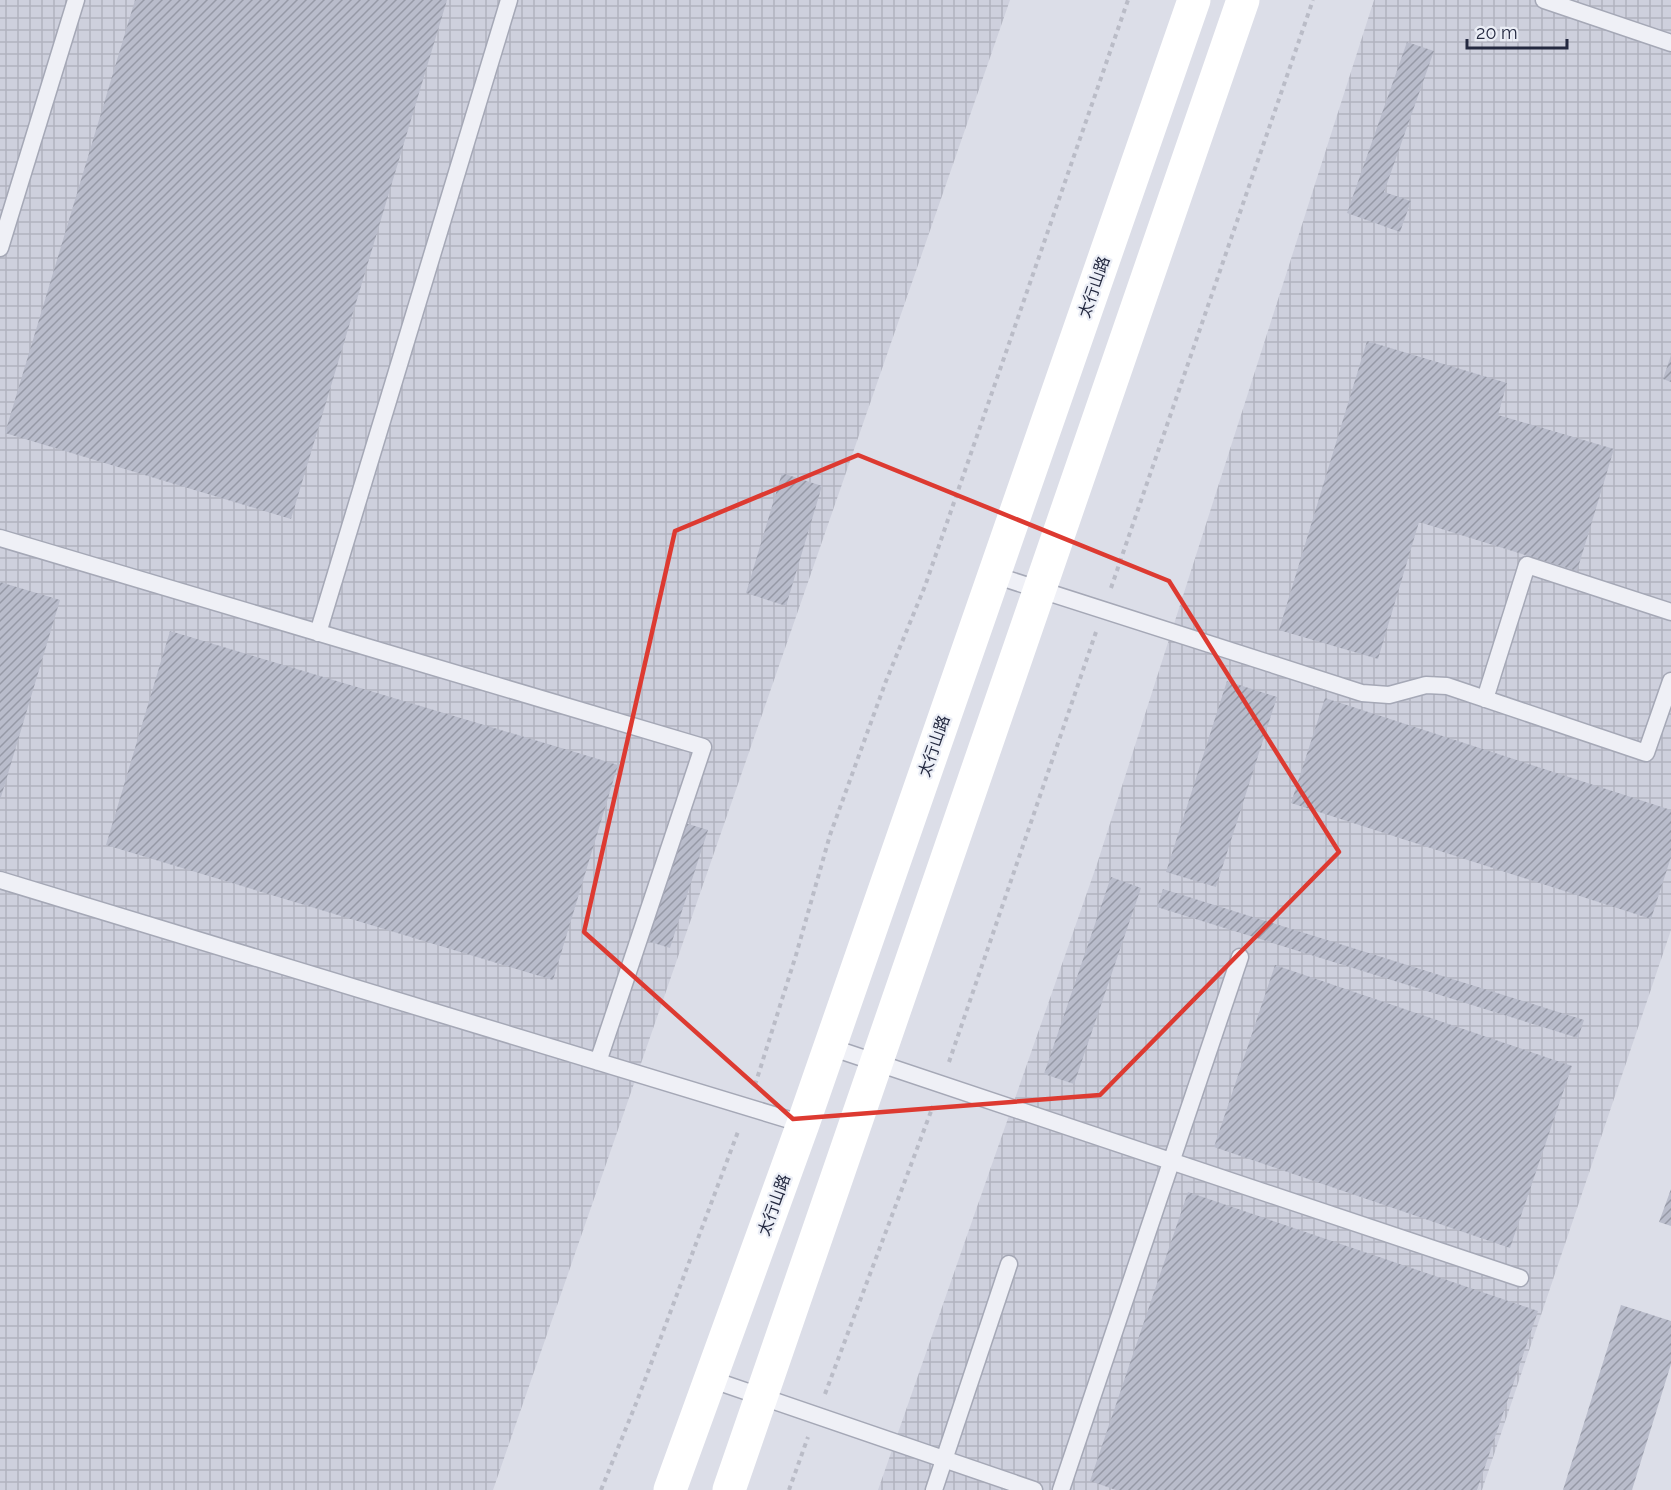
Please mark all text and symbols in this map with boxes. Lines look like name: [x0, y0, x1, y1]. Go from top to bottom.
scale bar: [1467, 12, 1568, 50]
text: 20 m: [1476, 22, 1518, 43]
street label: 太行山路: [1075, 254, 1113, 320]
street label: 太行山路: [915, 713, 953, 779]
street label: 太行山路: [754, 1172, 794, 1238]

